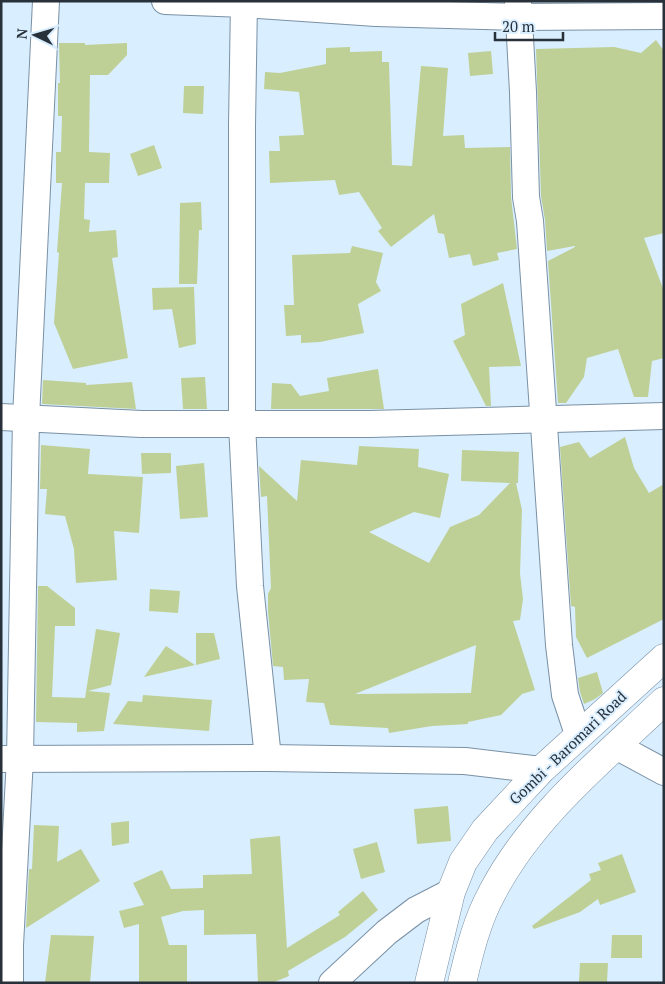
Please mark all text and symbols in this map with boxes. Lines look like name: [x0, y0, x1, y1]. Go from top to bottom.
north arrow: [10, 10, 60, 60]
scale bar: [495, 10, 562, 42]
text: 20 m: [502, 16, 535, 36]
text: N: [12, 27, 32, 40]
street label: Gombi - Baromari Road: [504, 686, 630, 808]

